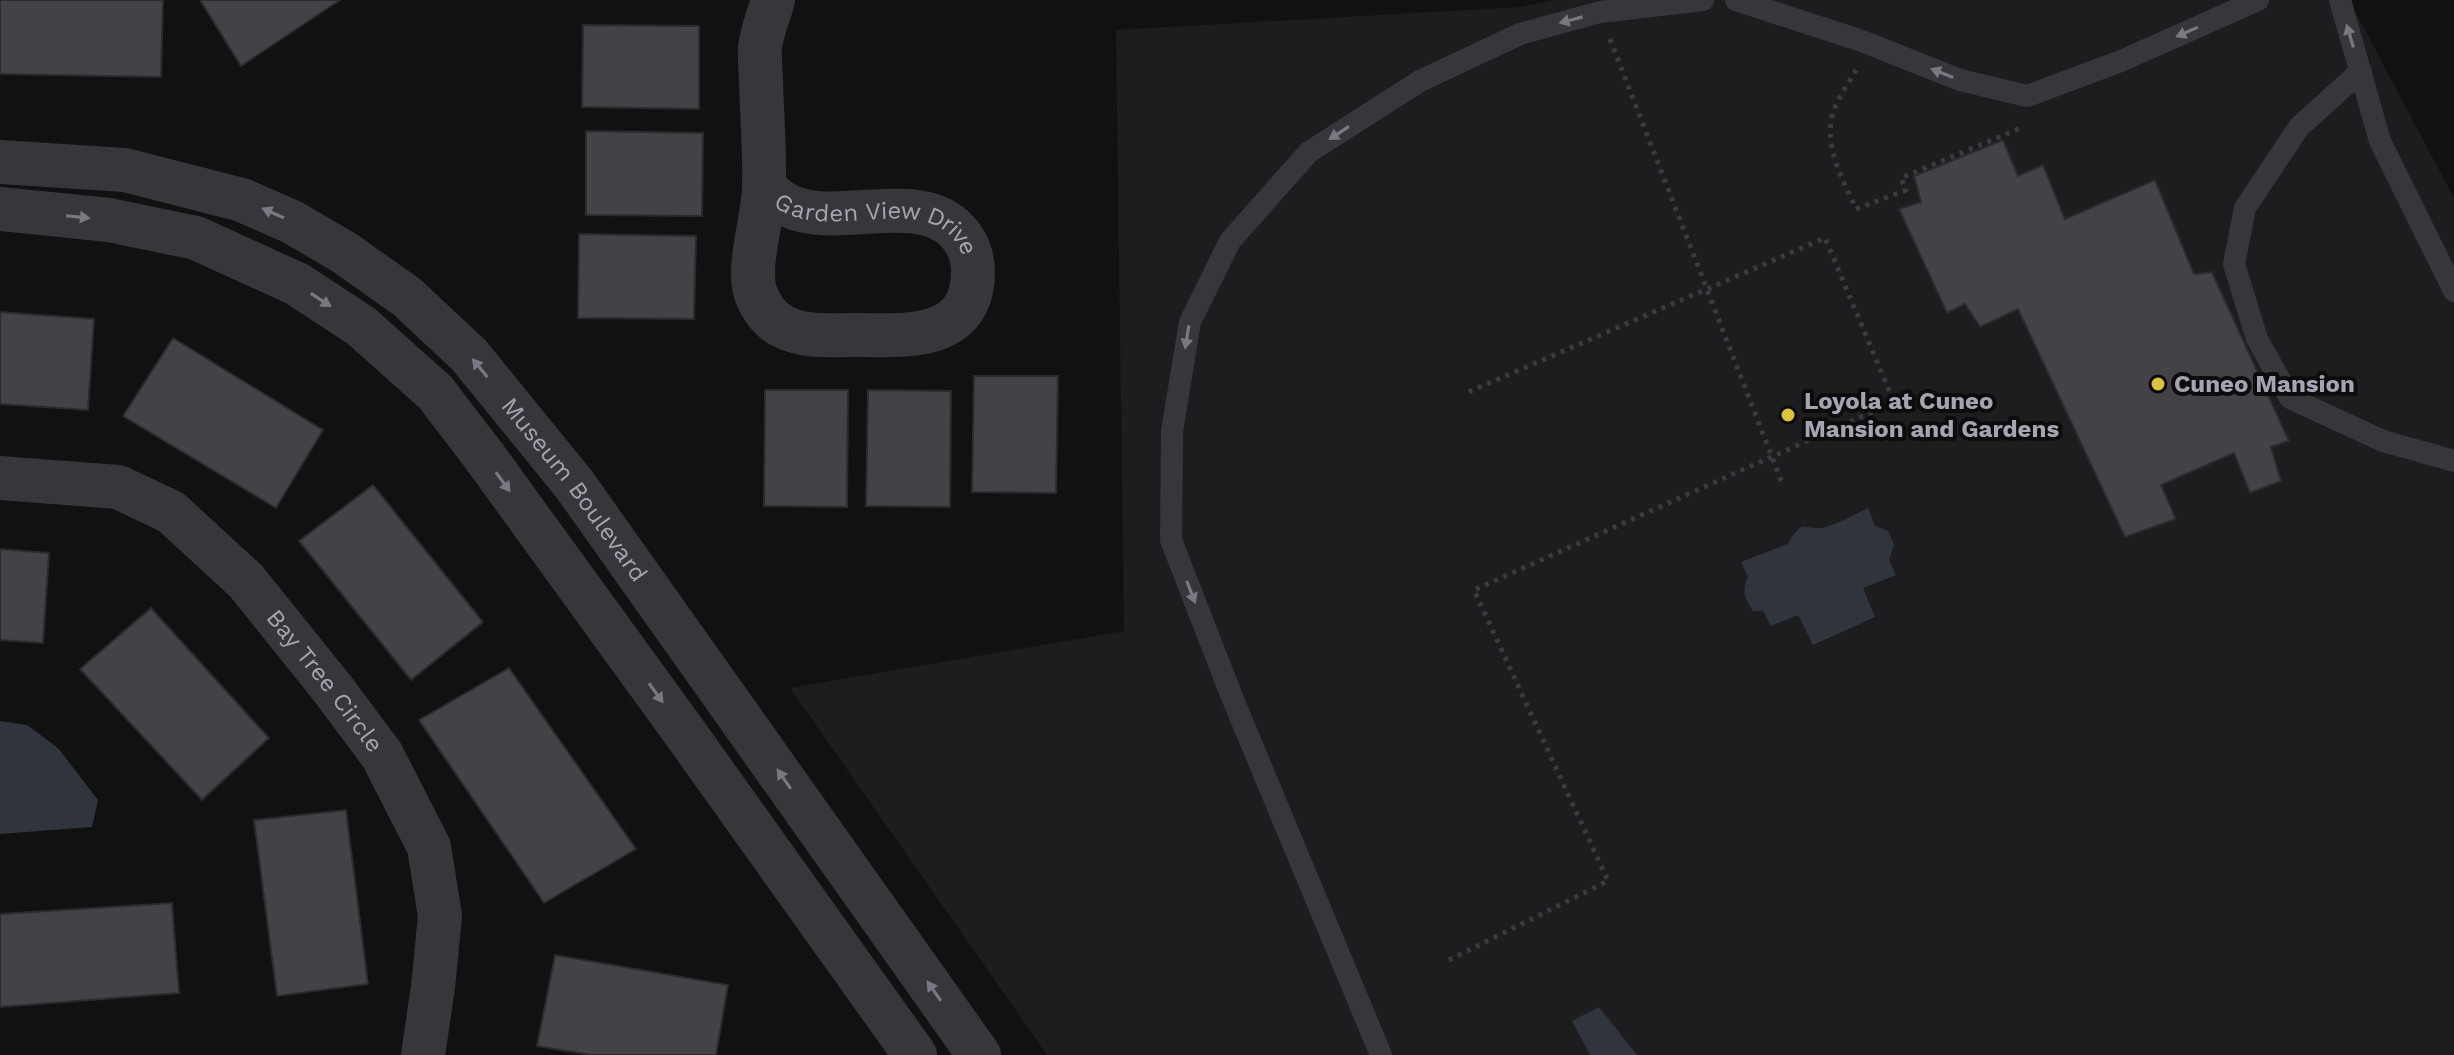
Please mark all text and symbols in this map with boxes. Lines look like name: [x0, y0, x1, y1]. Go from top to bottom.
one-way arrow: [1559, 14, 1584, 26]
one-way arrow: [2343, 23, 2356, 47]
one-way arrow: [2175, 25, 2199, 39]
one-way arrow: [1930, 66, 1954, 79]
one-way arrow: [1328, 125, 1349, 140]
street label: Garden View Drive: [770, 187, 983, 259]
one-way arrow: [261, 207, 284, 220]
one-way arrow: [66, 210, 91, 223]
one-way arrow: [310, 292, 332, 306]
one-way arrow: [1181, 325, 1193, 350]
one-way arrow: [471, 357, 488, 378]
place label: Cuneo Mansion: [2174, 370, 2355, 398]
marker: Cuneo Mansion: [2149, 375, 2167, 393]
place label: Loyola at Cuneo Mansion and Gardens: [1804, 387, 2059, 443]
street label: Museum Boulevard: [496, 392, 653, 587]
marker: Loyola at Cuneo Mansion and Gardens: [1779, 406, 1797, 424]
one-way arrow: [495, 472, 511, 492]
one-way arrow: [1185, 580, 1198, 604]
street label: Bay Tree Circle: [261, 604, 389, 758]
one-way arrow: [648, 682, 663, 703]
one-way arrow: [777, 769, 792, 790]
one-way arrow: [927, 981, 942, 1002]

